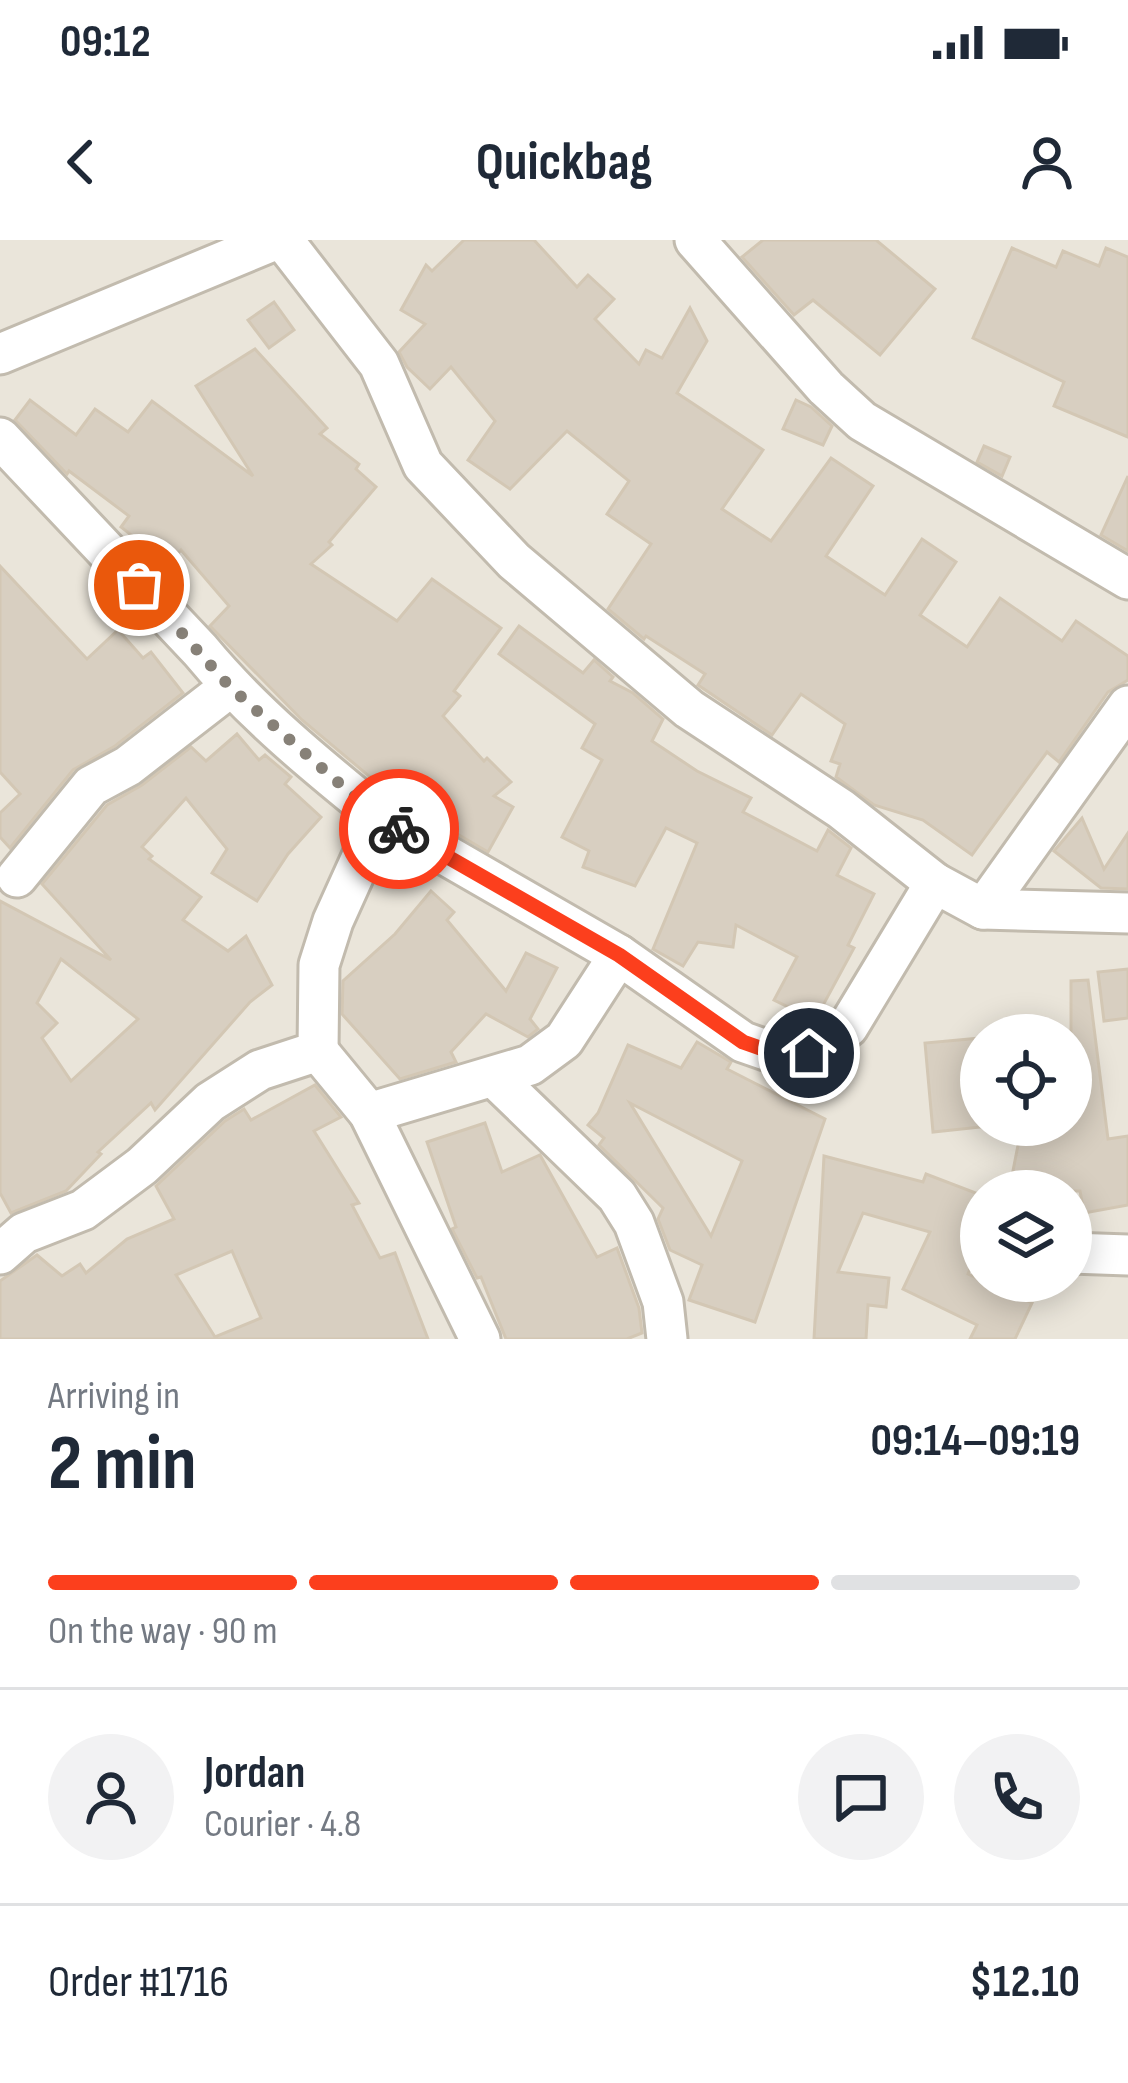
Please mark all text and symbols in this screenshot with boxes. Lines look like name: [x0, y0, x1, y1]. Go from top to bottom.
text: 09:12: [60, 15, 151, 70]
icon: back: [48, 129, 114, 195]
icon: person: [1014, 129, 1080, 195]
text: Quickbag: [476, 130, 652, 195]
pin: [88, 534, 190, 636]
icon: bag: [106, 552, 172, 618]
courier: [339, 769, 459, 889]
icon: bike: [366, 796, 432, 862]
pin: [758, 1002, 860, 1104]
map controls: [960, 1014, 1092, 1302]
button: locate: [960, 1014, 1092, 1146]
icon: home: [776, 1020, 842, 1086]
button: layers: [960, 1170, 1092, 1302]
text: Arriving in: [48, 1373, 180, 1420]
text: 09:14–09:19: [870, 1414, 1080, 1469]
text: 2 min: [48, 1418, 197, 1511]
text: On the way · 90 m: [48, 1608, 278, 1655]
button: person: [48, 1734, 174, 1860]
button: chat: [798, 1734, 924, 1860]
button: phone: [954, 1734, 1080, 1860]
text: Jordan: [204, 1746, 305, 1801]
text: Courier · 4.8: [204, 1801, 361, 1848]
text: Order #1716: [48, 1955, 229, 2010]
text: $12.10: [969, 1955, 1080, 2010]

